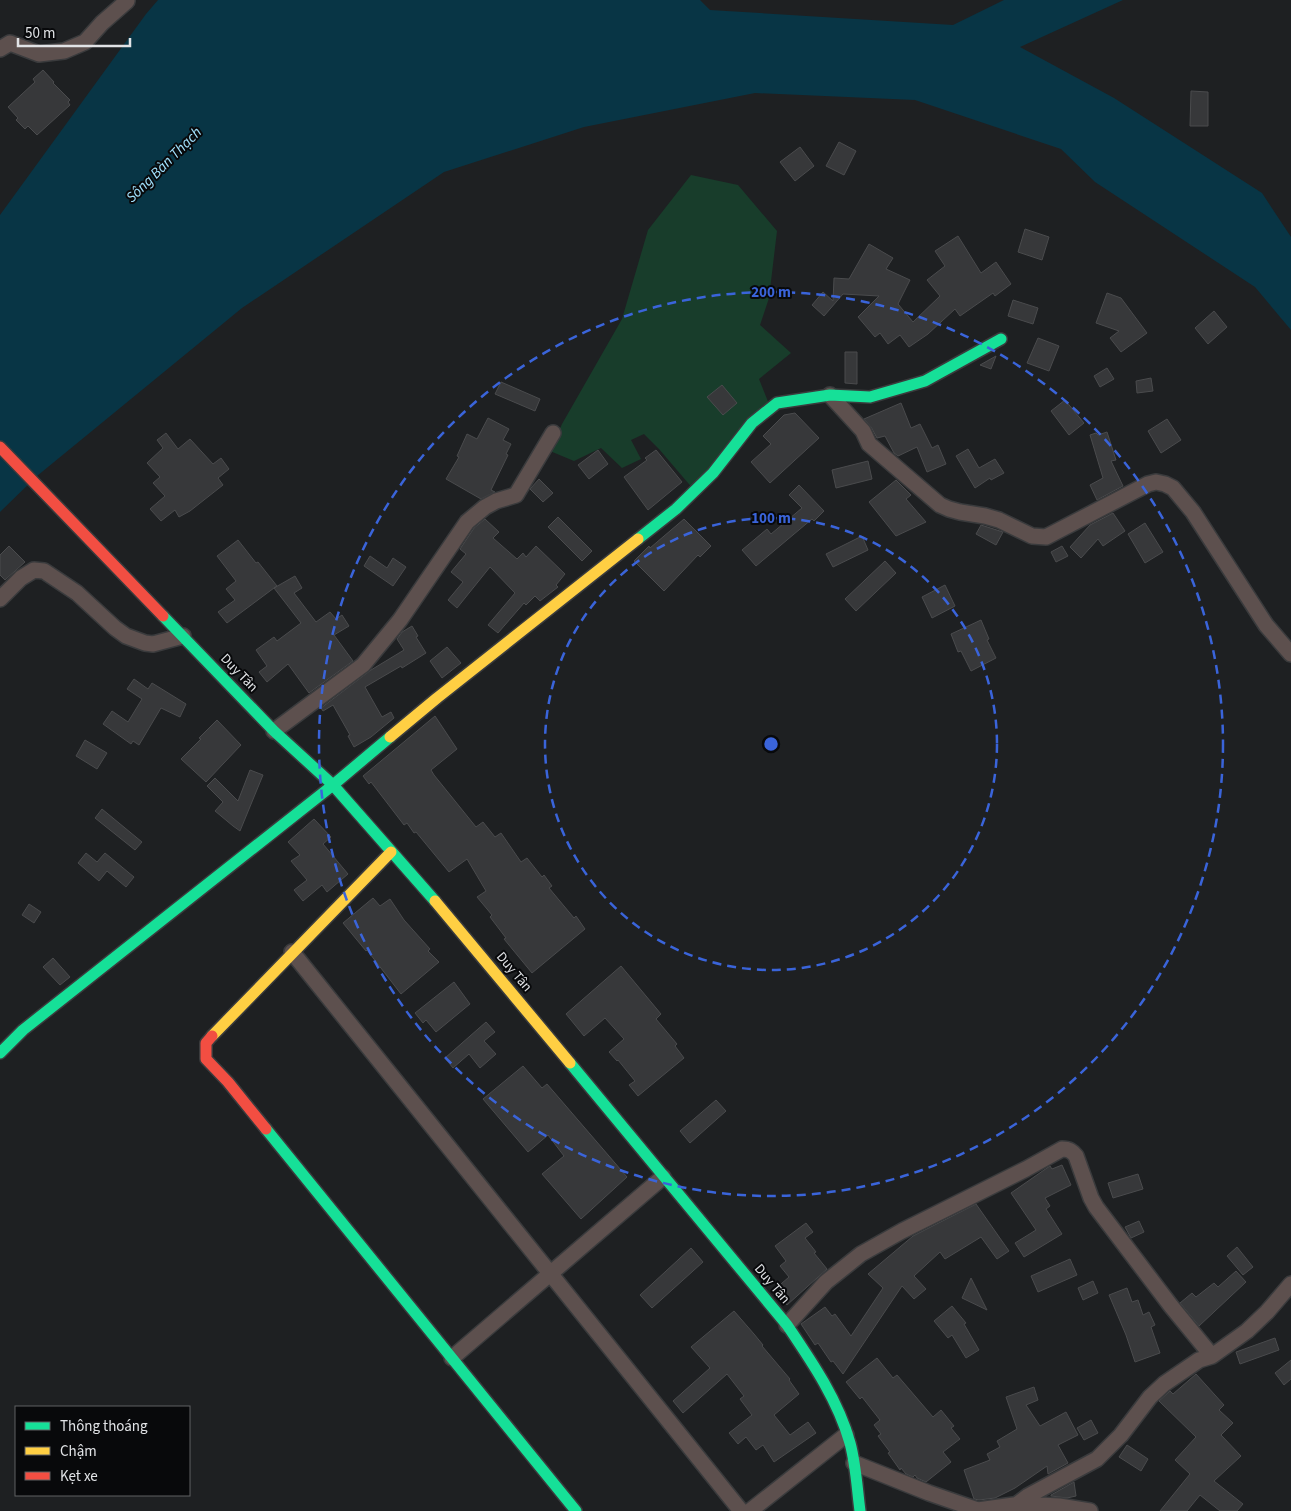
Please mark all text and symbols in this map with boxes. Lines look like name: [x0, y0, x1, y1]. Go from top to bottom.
scale bar: [18, 15, 130, 47]
text: 50 m: [25, 23, 55, 44]
water label: Sông Bàn Thạch: [121, 122, 207, 208]
text: 200 m: [751, 282, 791, 303]
text: 100 m: [751, 508, 791, 529]
street label: Duy Tân: [216, 649, 262, 697]
centre of rings: [762, 735, 780, 753]
street label: Duy Tân: [491, 948, 537, 996]
street label: Duy Tân: [749, 1260, 795, 1308]
legend: [15, 1406, 190, 1496]
text: Thông thoáng: [60, 1416, 148, 1437]
text: Chậm: [60, 1441, 97, 1462]
text: Kẹt xe: [60, 1466, 98, 1487]

